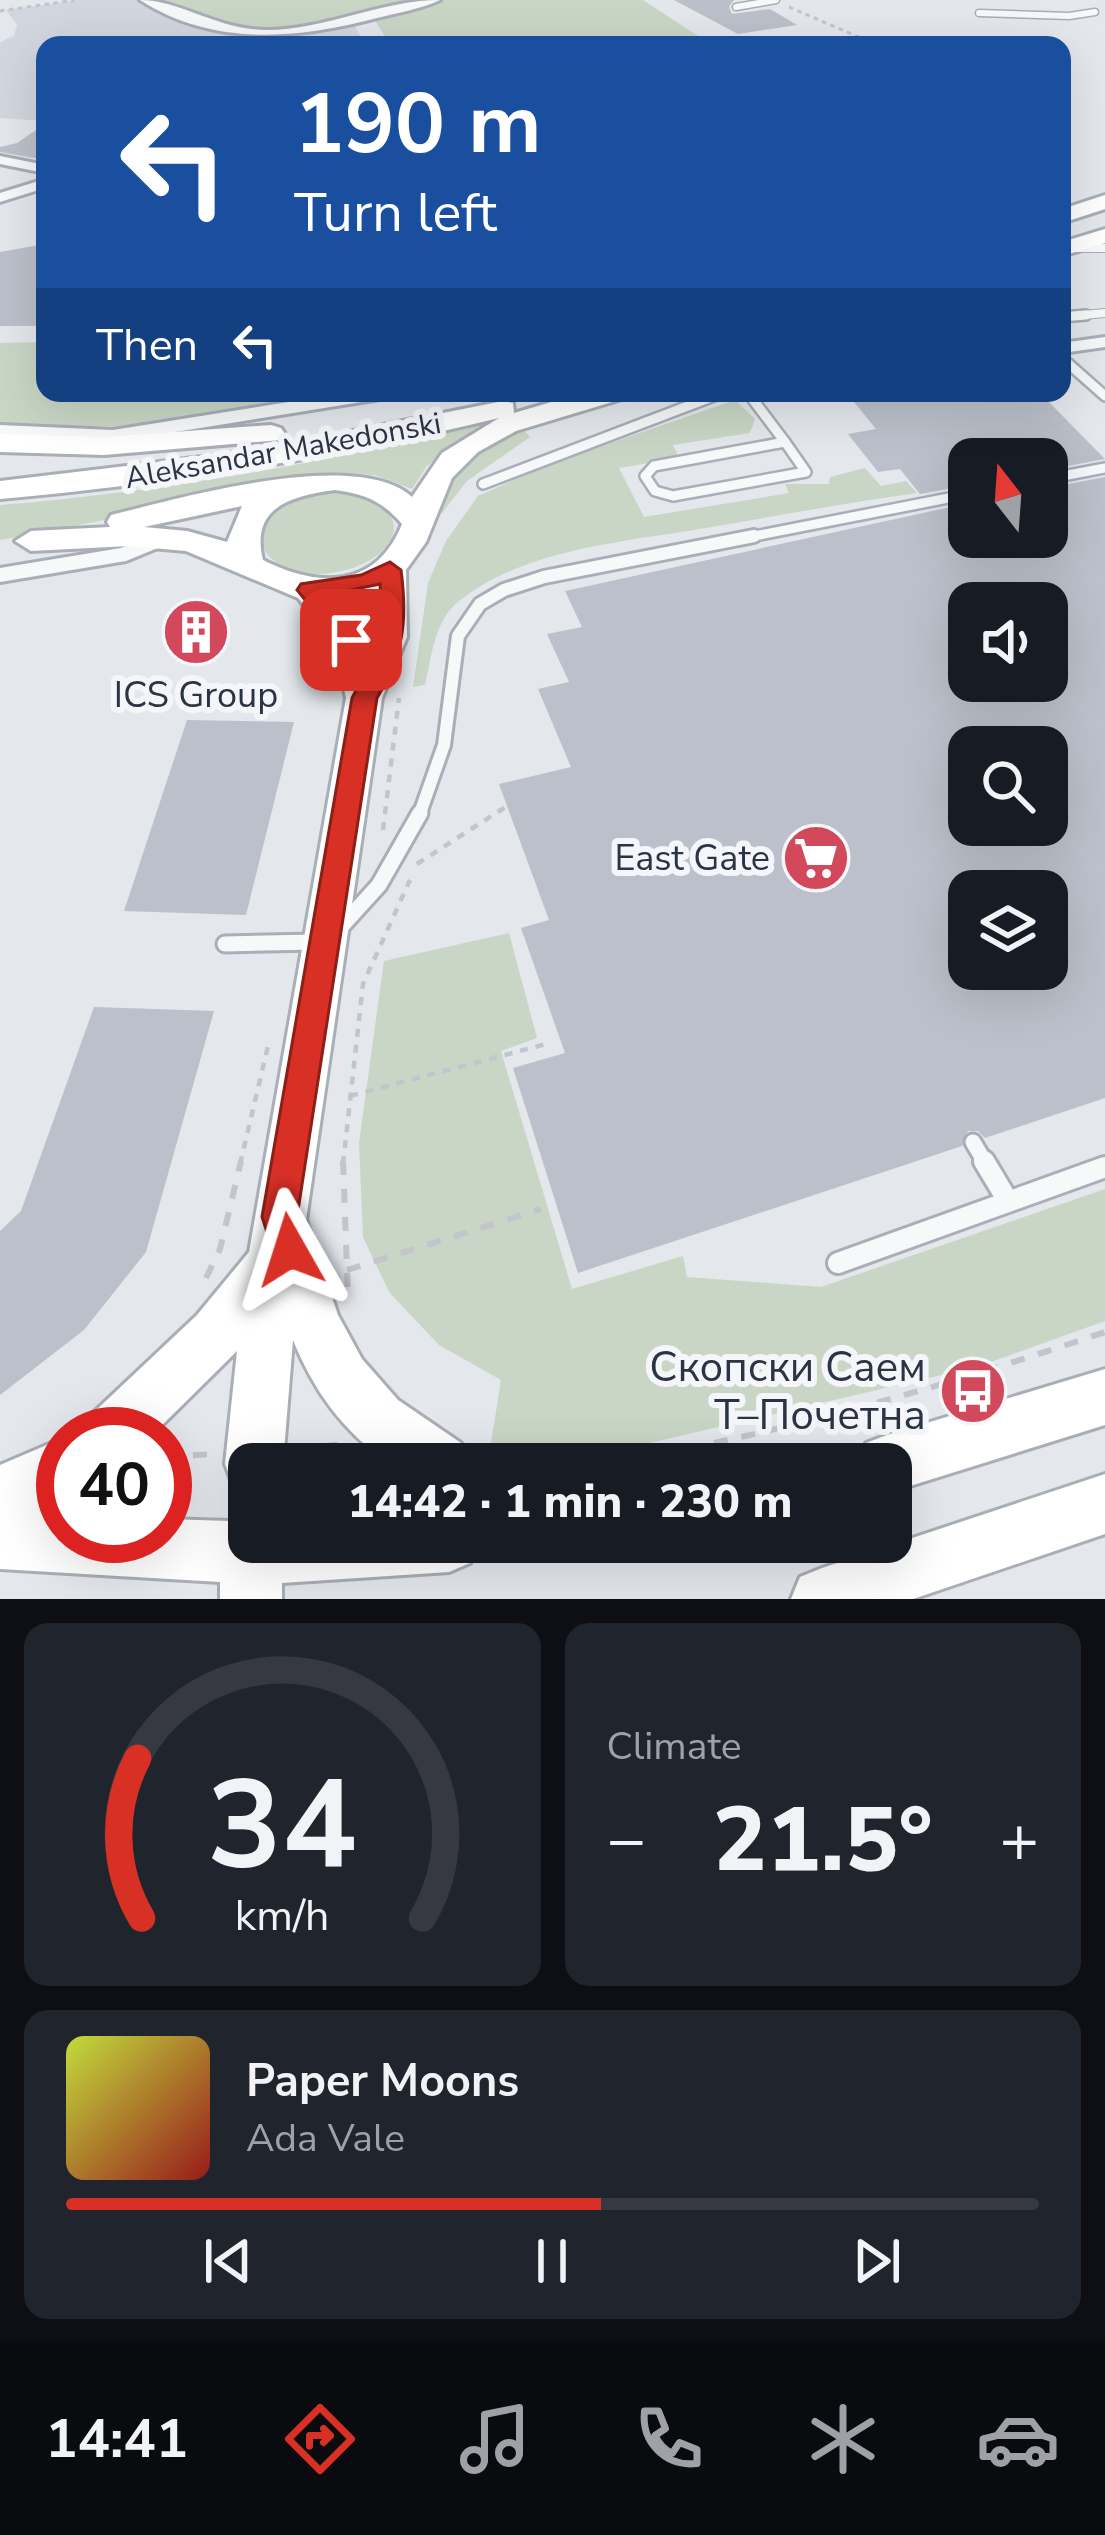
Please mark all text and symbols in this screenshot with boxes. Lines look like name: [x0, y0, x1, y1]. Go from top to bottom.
text: 190 m: [294, 67, 542, 182]
icon: left: [96, 84, 252, 240]
text: Turn left: [294, 176, 497, 250]
icon: left: [222, 312, 288, 378]
text: Then: [96, 315, 198, 376]
street label: Aleksandar Makedonski: [122, 403, 444, 499]
north arrow: [948, 438, 1068, 558]
map controls: [948, 438, 1068, 990]
button: sound: [948, 582, 1068, 702]
pin: [300, 589, 402, 691]
building icon: ICS Group: [161, 597, 231, 667]
icon: arrive: [318, 607, 384, 673]
place label: ICS Group: [114, 671, 278, 720]
button: search: [948, 726, 1068, 846]
supermarket icon: East Gate: [781, 823, 851, 893]
place label: East Gate: [614, 834, 770, 883]
button: layers: [948, 870, 1068, 990]
position arrow: [227, 1187, 353, 1313]
place label: Скопски Саем Т–Почетна: [649, 1339, 926, 1444]
bus stop icon: Скопски Саем Т–Почетна: [938, 1356, 1008, 1426]
speed limit sign: 40: [36, 1407, 192, 1563]
text: 14:42 · 1 min · 230 m: [347, 1472, 793, 1533]
text: Climate: [607, 1720, 742, 1773]
text: 34: [207, 1741, 357, 1911]
text: 21.5°: [713, 1779, 933, 1902]
text: −: [607, 1795, 646, 1885]
text: +: [999, 1795, 1039, 1885]
text: km/h: [235, 1886, 330, 1944]
text: Paper Moons: [246, 2051, 519, 2112]
text: Ada Vale: [246, 2112, 405, 2165]
icon: previous: [195, 2228, 261, 2294]
icon: pause: [519, 2228, 585, 2294]
icon: next: [844, 2228, 910, 2294]
icon: directions: [278, 2397, 362, 2481]
icon: music: [453, 2397, 537, 2481]
icon: phone: [627, 2397, 711, 2481]
icon: climate: [801, 2397, 885, 2481]
icon: car: [976, 2397, 1060, 2481]
text: 14:41: [45, 2402, 188, 2476]

